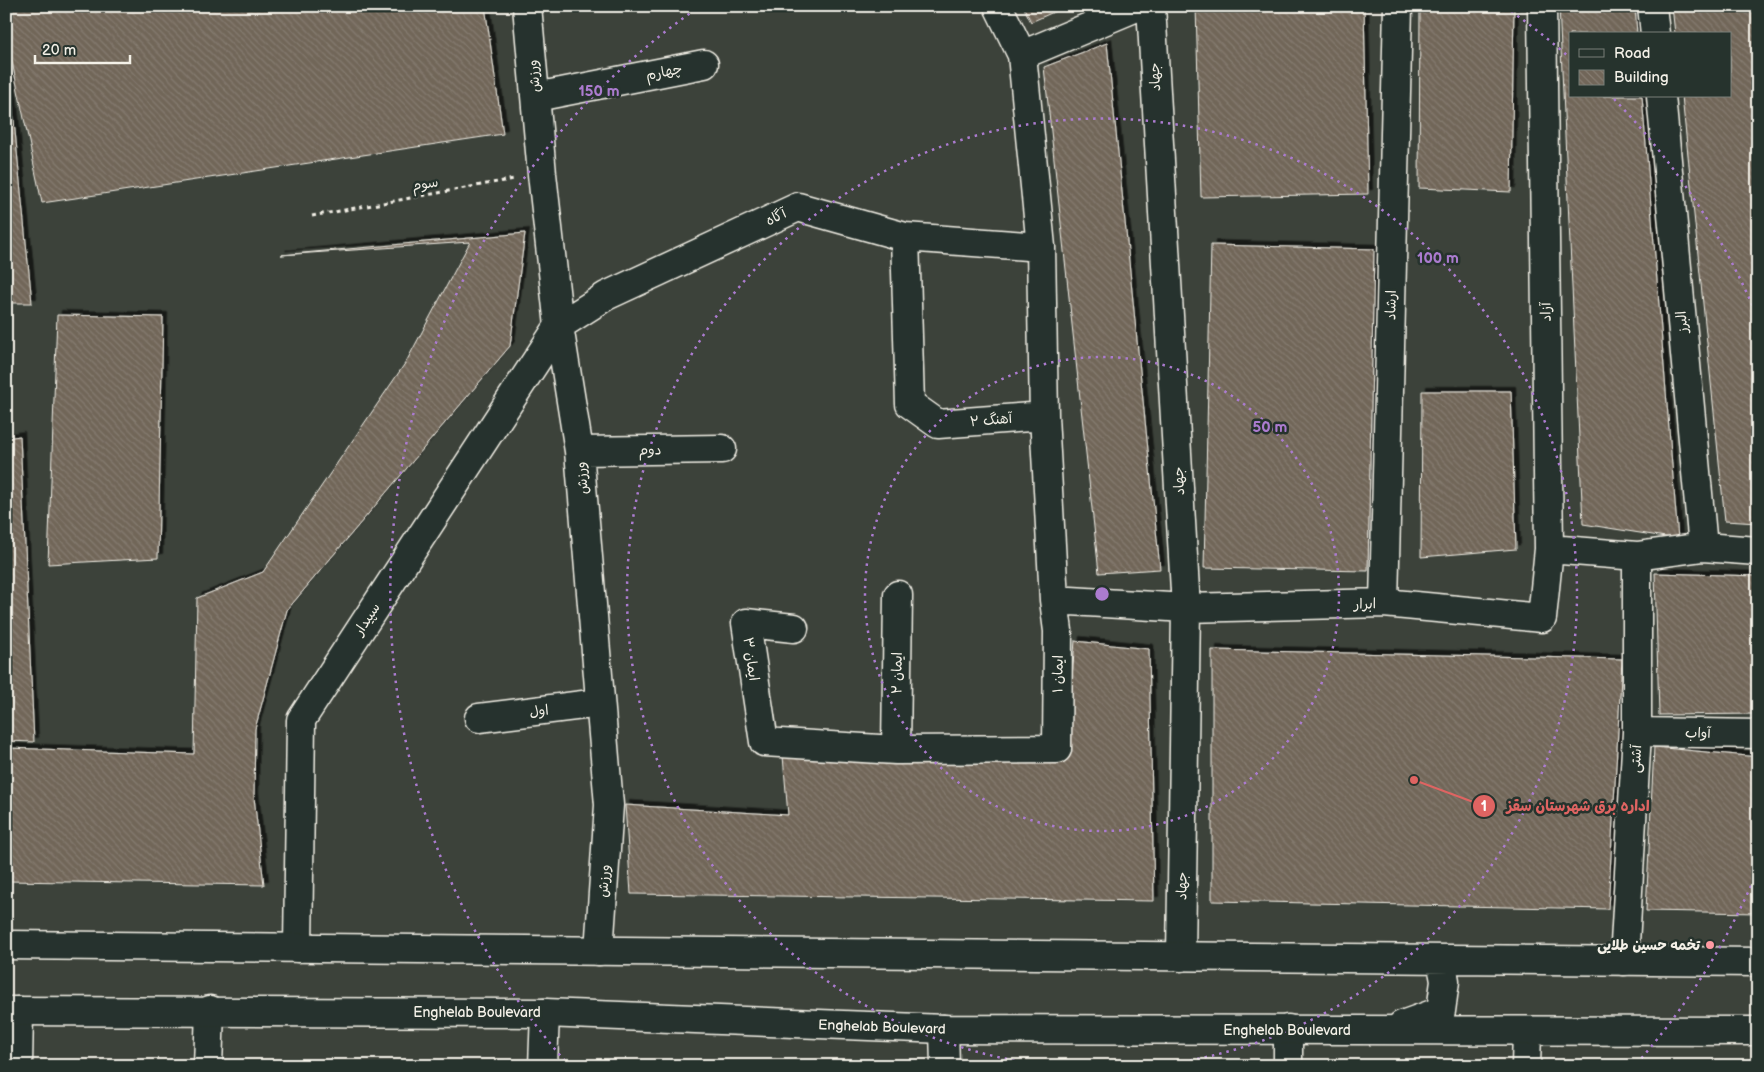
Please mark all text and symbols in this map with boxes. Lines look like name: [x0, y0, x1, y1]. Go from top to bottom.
scale bar: [35, 32, 130, 64]
legend: [1569, 32, 1732, 98]
text: 20 m: [42, 41, 76, 60]
text: Road: [1614, 44, 1650, 63]
street label: ورزش: [524, 59, 544, 93]
street label: چهارم: [644, 60, 684, 86]
street label: جهاد: [1146, 62, 1164, 92]
text: Building: [1614, 68, 1669, 87]
text: 150 m: [578, 82, 620, 101]
street label: سوم: [410, 173, 440, 198]
street label: آگاه: [763, 205, 790, 229]
text: 100 m: [1417, 249, 1459, 268]
street label: ارشاد: [1382, 290, 1400, 320]
street label: آزاد: [1537, 302, 1555, 322]
street label: البرز: [1673, 310, 1692, 335]
street label: آهنگ ۲: [969, 410, 1013, 430]
text: 50 m: [1253, 418, 1288, 437]
street label: دوم: [638, 441, 662, 461]
street label: ورزش: [572, 461, 592, 495]
street label: جهاد: [1170, 466, 1188, 496]
centre of rings: [1093, 585, 1111, 603]
street label: ابرار: [1353, 595, 1376, 613]
street label: سپیدار: [350, 600, 385, 640]
street label: ایمان ۳: [740, 636, 762, 682]
street label: ایمان ۲: [888, 652, 906, 694]
street label: ایمان ۱: [1049, 655, 1067, 693]
street label: اول: [528, 701, 550, 721]
street label: آواب: [1685, 724, 1712, 742]
street label: آشتی: [1627, 744, 1645, 774]
callout: اداره برق شهرستان سقز: [1471, 791, 1659, 821]
text: 1: [1481, 797, 1487, 816]
text: اداره برق شهرستان سقز: [1504, 797, 1650, 816]
street label: ورزش: [594, 864, 614, 898]
street label: جهاد: [1173, 872, 1191, 900]
place label: تخمه حسین طلایی: [1597, 937, 1701, 954]
marker: تخمه حسین طلایی: [1704, 939, 1716, 951]
street label: Enghelab Boulevard: [413, 1004, 541, 1021]
street label: Enghelab Boulevard: [818, 1016, 946, 1038]
street label: Enghelab Boulevard: [1223, 1022, 1351, 1039]

